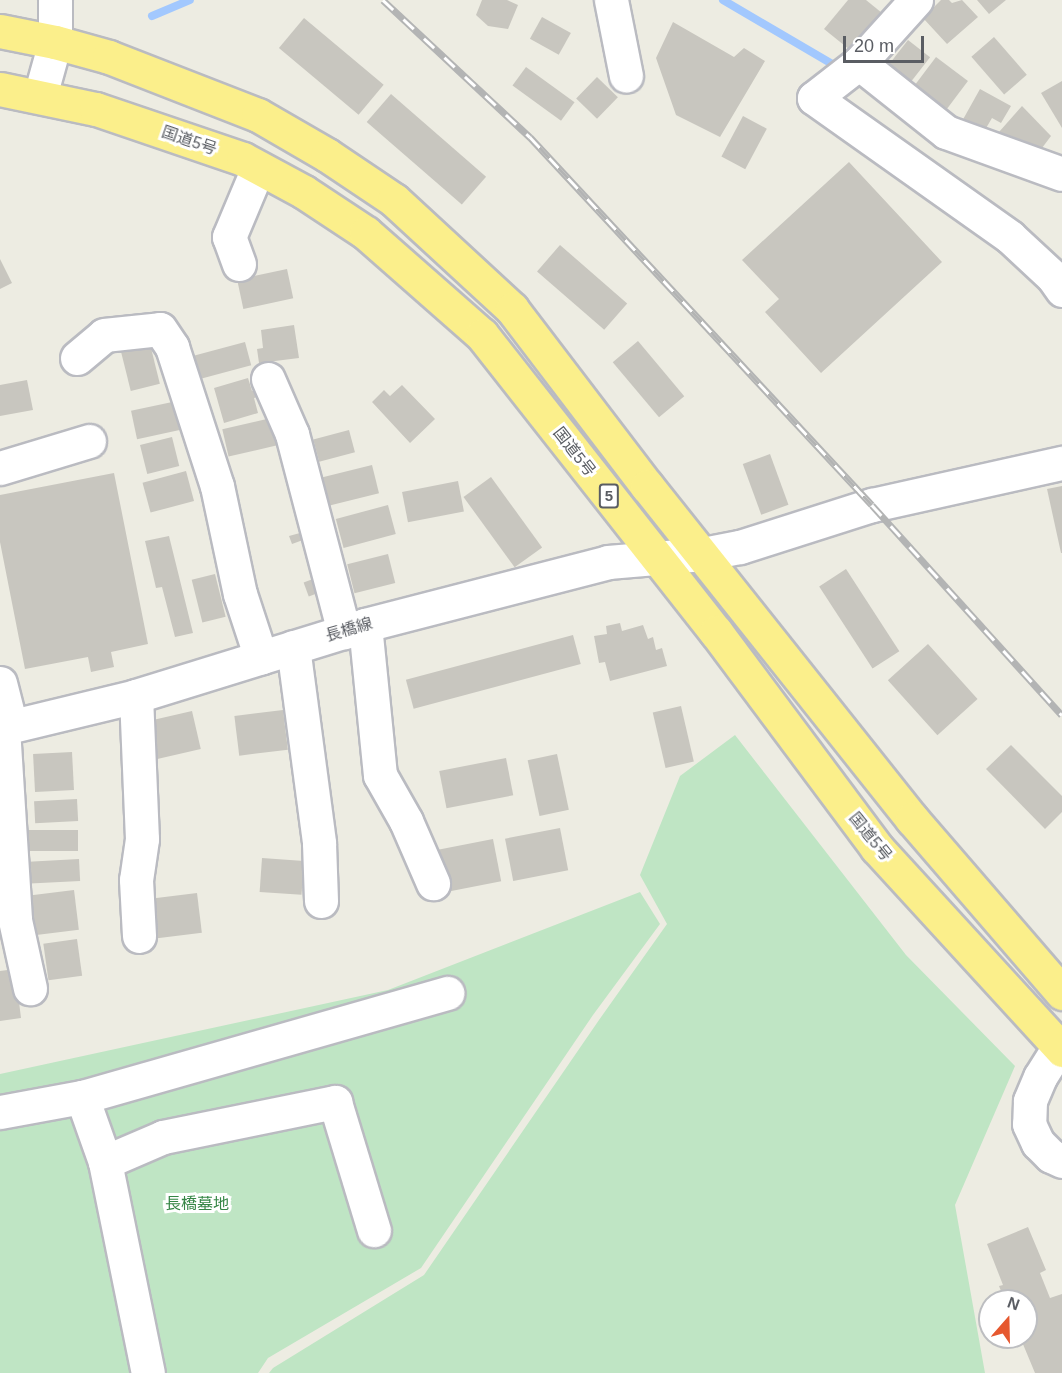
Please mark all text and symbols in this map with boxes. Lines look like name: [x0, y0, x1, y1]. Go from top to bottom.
scale bar: [846, 24, 927, 62]
text: 20 m: [854, 36, 894, 56]
street label: 国道5号: [159, 123, 219, 159]
street label: 国道5号: [549, 424, 599, 480]
road number: 5: [598, 484, 620, 508]
street label: 長橋線: [323, 614, 375, 646]
street label: 国道5号: [845, 809, 895, 865]
park label: 長橋墓地: [165, 1194, 229, 1214]
north arrow: [978, 1289, 1038, 1349]
text: N: [1005, 1294, 1022, 1313]

